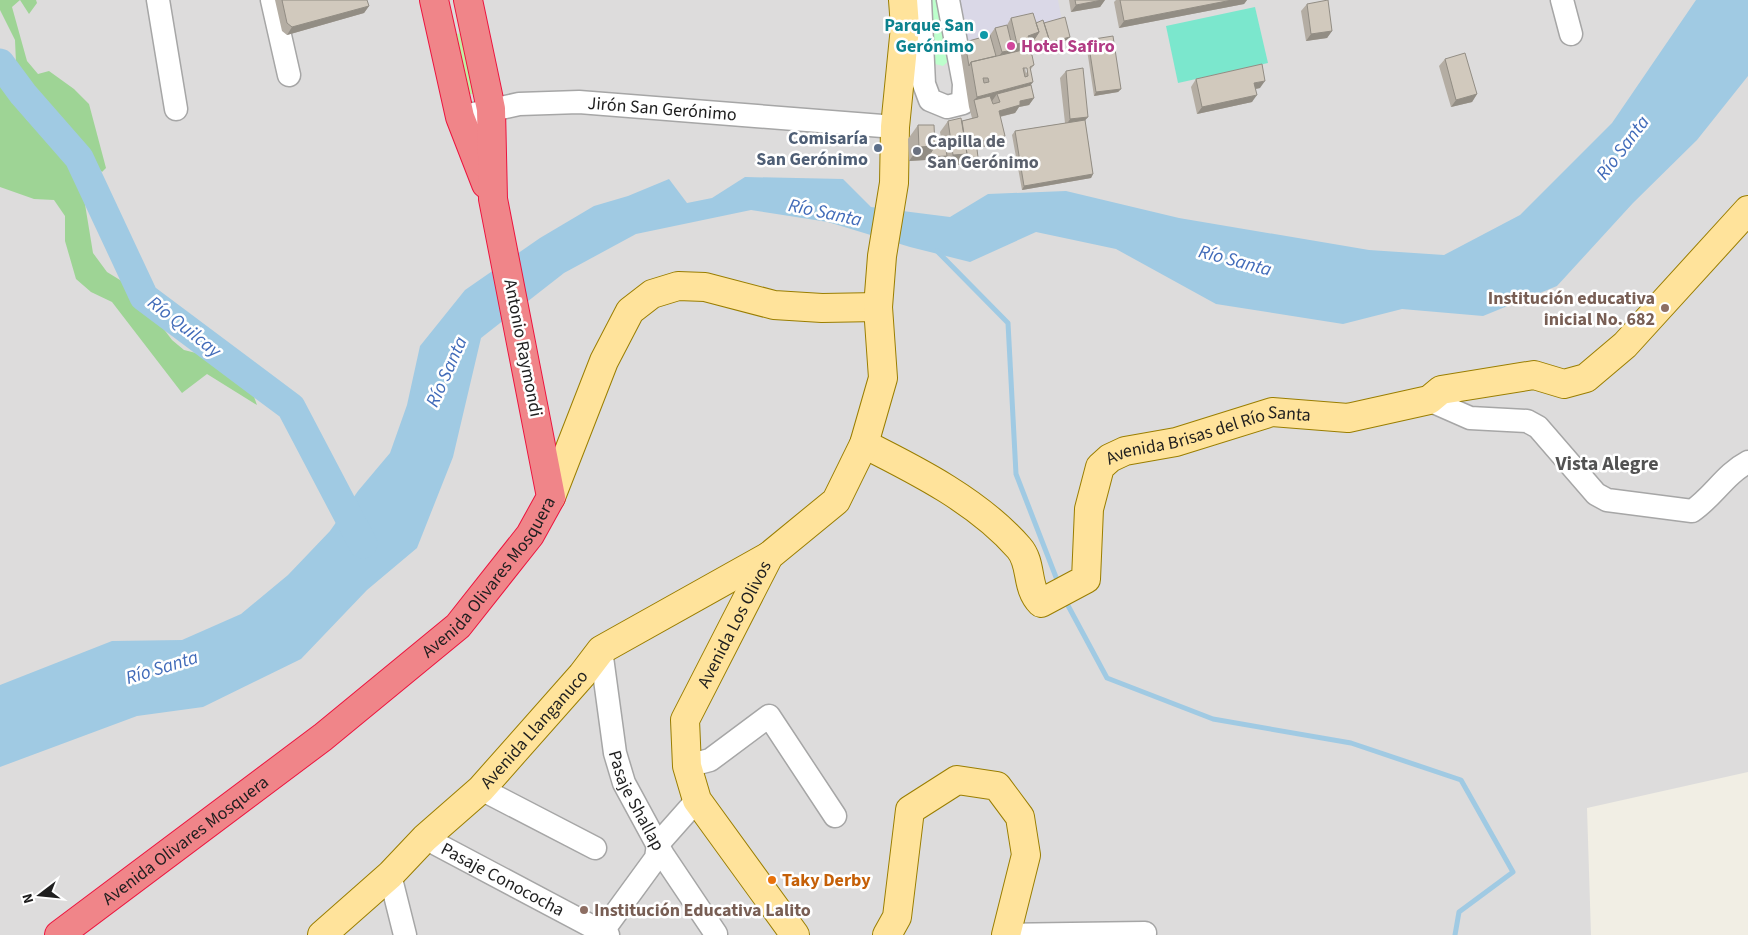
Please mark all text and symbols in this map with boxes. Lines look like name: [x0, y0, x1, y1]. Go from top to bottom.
place label: Parque San Gerónimo: [884, 13, 974, 59]
marker: Parque San Gerónimo: [978, 29, 990, 41]
place label: Hotel Safiro: [1021, 34, 1115, 59]
marker: Hotel Safiro: [1005, 40, 1017, 52]
street label: Jirón San Gerónimo: [587, 90, 738, 127]
water label: Río Santa: [1590, 110, 1656, 186]
place label: Comisaría San Gerónimo: [756, 126, 868, 172]
place label: Capilla de San Gerónimo: [927, 129, 1039, 175]
marker: Comisaría San Gerónimo: [872, 142, 884, 154]
marker: Capilla de San Gerónimo: [911, 145, 923, 157]
water label: Río Santa: [786, 192, 864, 234]
water label: Río Santa: [1196, 238, 1274, 284]
street label: Antonio Raymondi: [497, 277, 549, 419]
place label: Institución educativa inicial No. 682: [1488, 286, 1655, 332]
water label: Río Quilcay: [142, 290, 228, 365]
marker: Institución educativa inicial No. 682: [1659, 302, 1671, 314]
water label: Río Santa: [420, 332, 474, 412]
street label: Avenida Brisas del Río Santa: [1101, 399, 1312, 471]
district label: Vista Alegre: [1554, 450, 1659, 478]
street label: Avenida Olivares Mosquera: [416, 492, 561, 664]
street label: Avenida Los Olivos: [691, 556, 777, 692]
water label: Río Santa: [122, 644, 202, 692]
street label: Avenida Llanganuco: [475, 664, 594, 794]
street label: Pasaje Shallap: [602, 747, 671, 855]
street label: Avenida Olivares Mosquera: [97, 770, 274, 911]
street label: Pasaje Conococha: [437, 836, 569, 922]
place label: Taky Derby: [782, 868, 871, 893]
north arrow: [15, 870, 65, 920]
marker: Taky Derby: [766, 874, 778, 886]
text: N: [18, 891, 39, 906]
place label: Institución Educativa Lalito: [594, 898, 811, 923]
marker: Institución Educativa Lalito: [578, 904, 590, 916]

